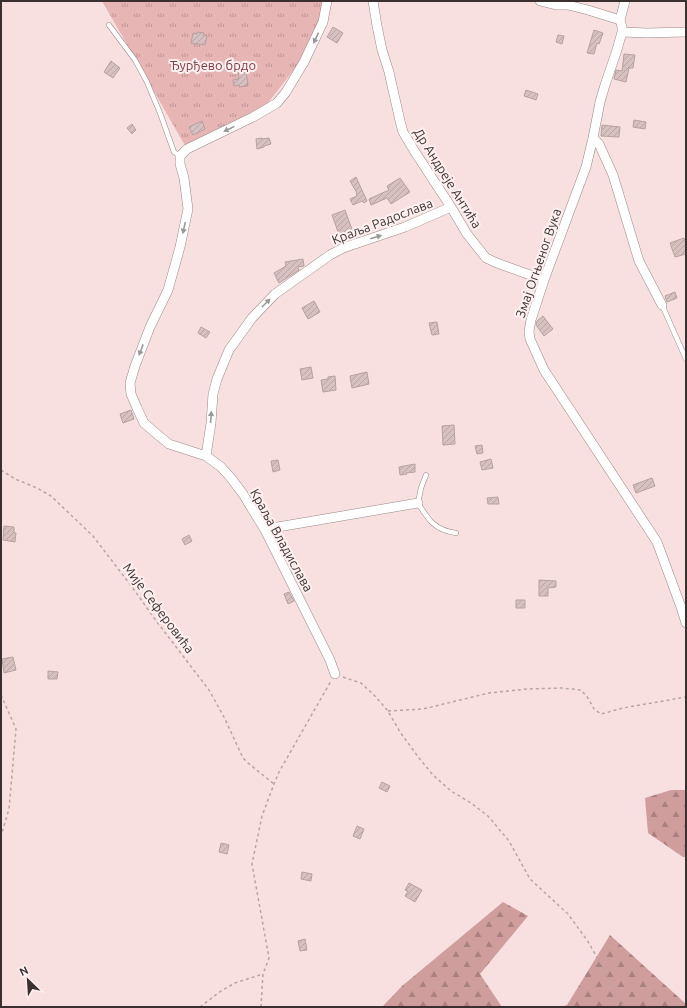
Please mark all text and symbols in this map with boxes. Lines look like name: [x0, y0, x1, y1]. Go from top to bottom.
one-way arrow: [313, 32, 319, 44]
park label: Ђурђево брдо: [170, 58, 256, 73]
one-way arrow: [224, 126, 235, 132]
street label: Др Андреје Антића: [412, 126, 484, 230]
street label: Краља Радослава: [330, 195, 434, 247]
street label: Змај Огњеног Вука: [513, 207, 563, 319]
one-way arrow: [180, 222, 186, 234]
one-way arrow: [370, 234, 382, 240]
one-way arrow: [261, 298, 271, 308]
one-way arrow: [138, 345, 144, 357]
one-way arrow: [208, 411, 215, 423]
street label: Краља Владислава: [248, 486, 316, 594]
street label: Мије Сеферовића: [121, 560, 197, 656]
north arrow: [8, 960, 48, 1000]
text: N: [18, 964, 30, 978]

